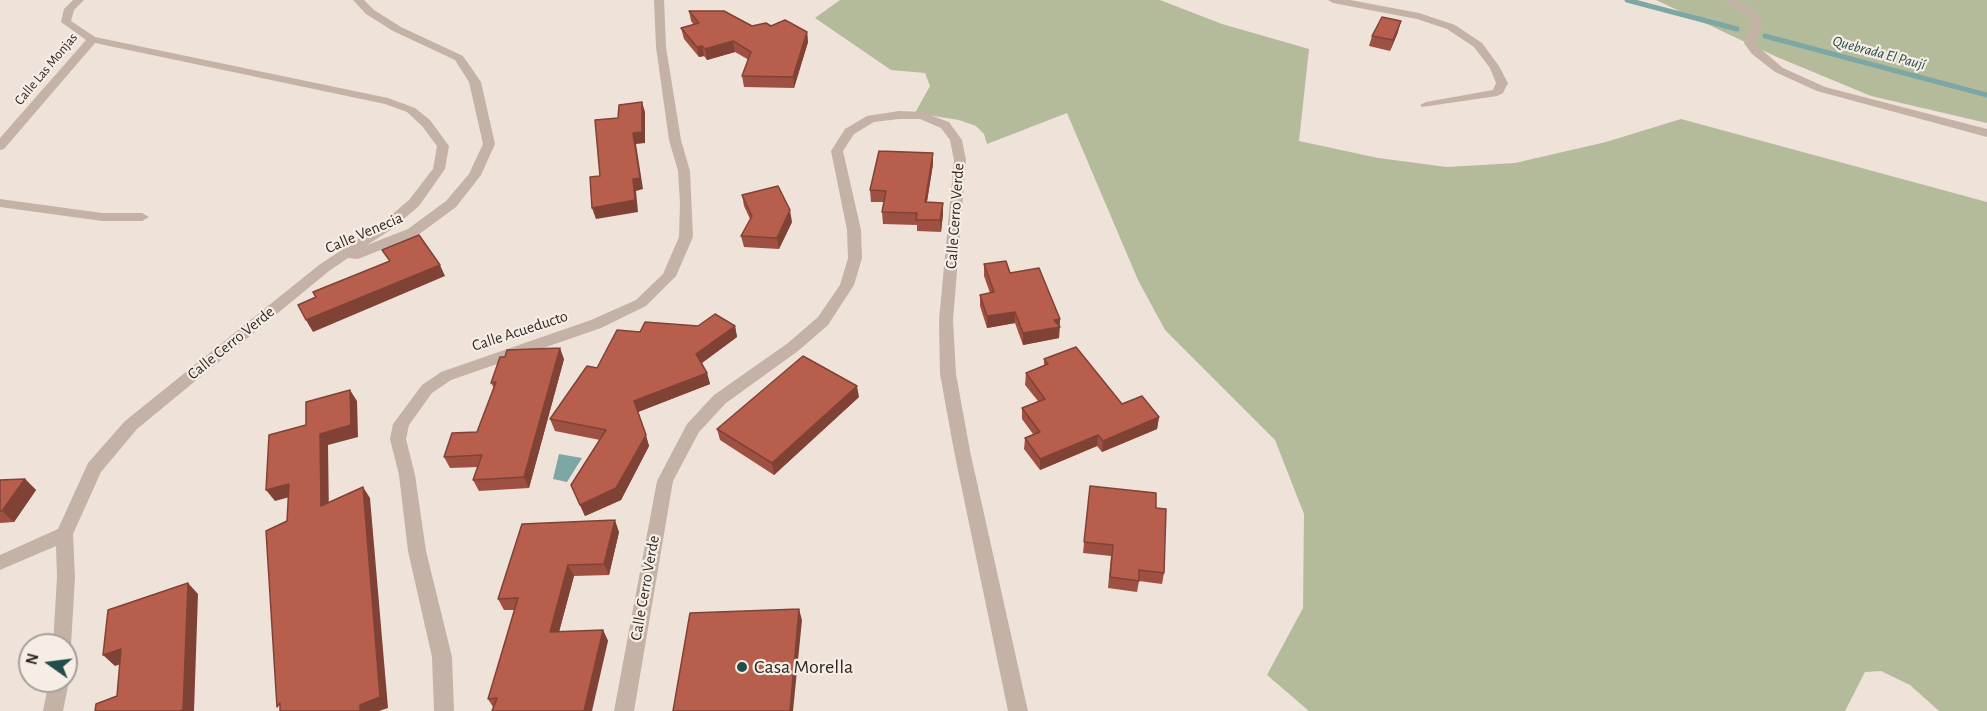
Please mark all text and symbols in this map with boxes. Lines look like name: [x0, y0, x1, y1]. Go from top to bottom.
street label: Calle Las Monjas: [11, 29, 81, 109]
water label: Quebrada El Paují: [1831, 32, 1927, 74]
street label: Calle Cerro Verde: [942, 162, 968, 270]
street label: Calle Venecia: [322, 208, 406, 258]
street label: Calle Cerro Verde: [184, 302, 278, 384]
street label: Calle Acueducto: [470, 306, 570, 356]
street label: Calle Cerro Verde: [626, 534, 664, 642]
north arrow: [18, 633, 78, 693]
text: N: [23, 652, 42, 666]
place label: Casa Morella: [754, 655, 853, 679]
marker: Casa Morella: [735, 660, 749, 674]

